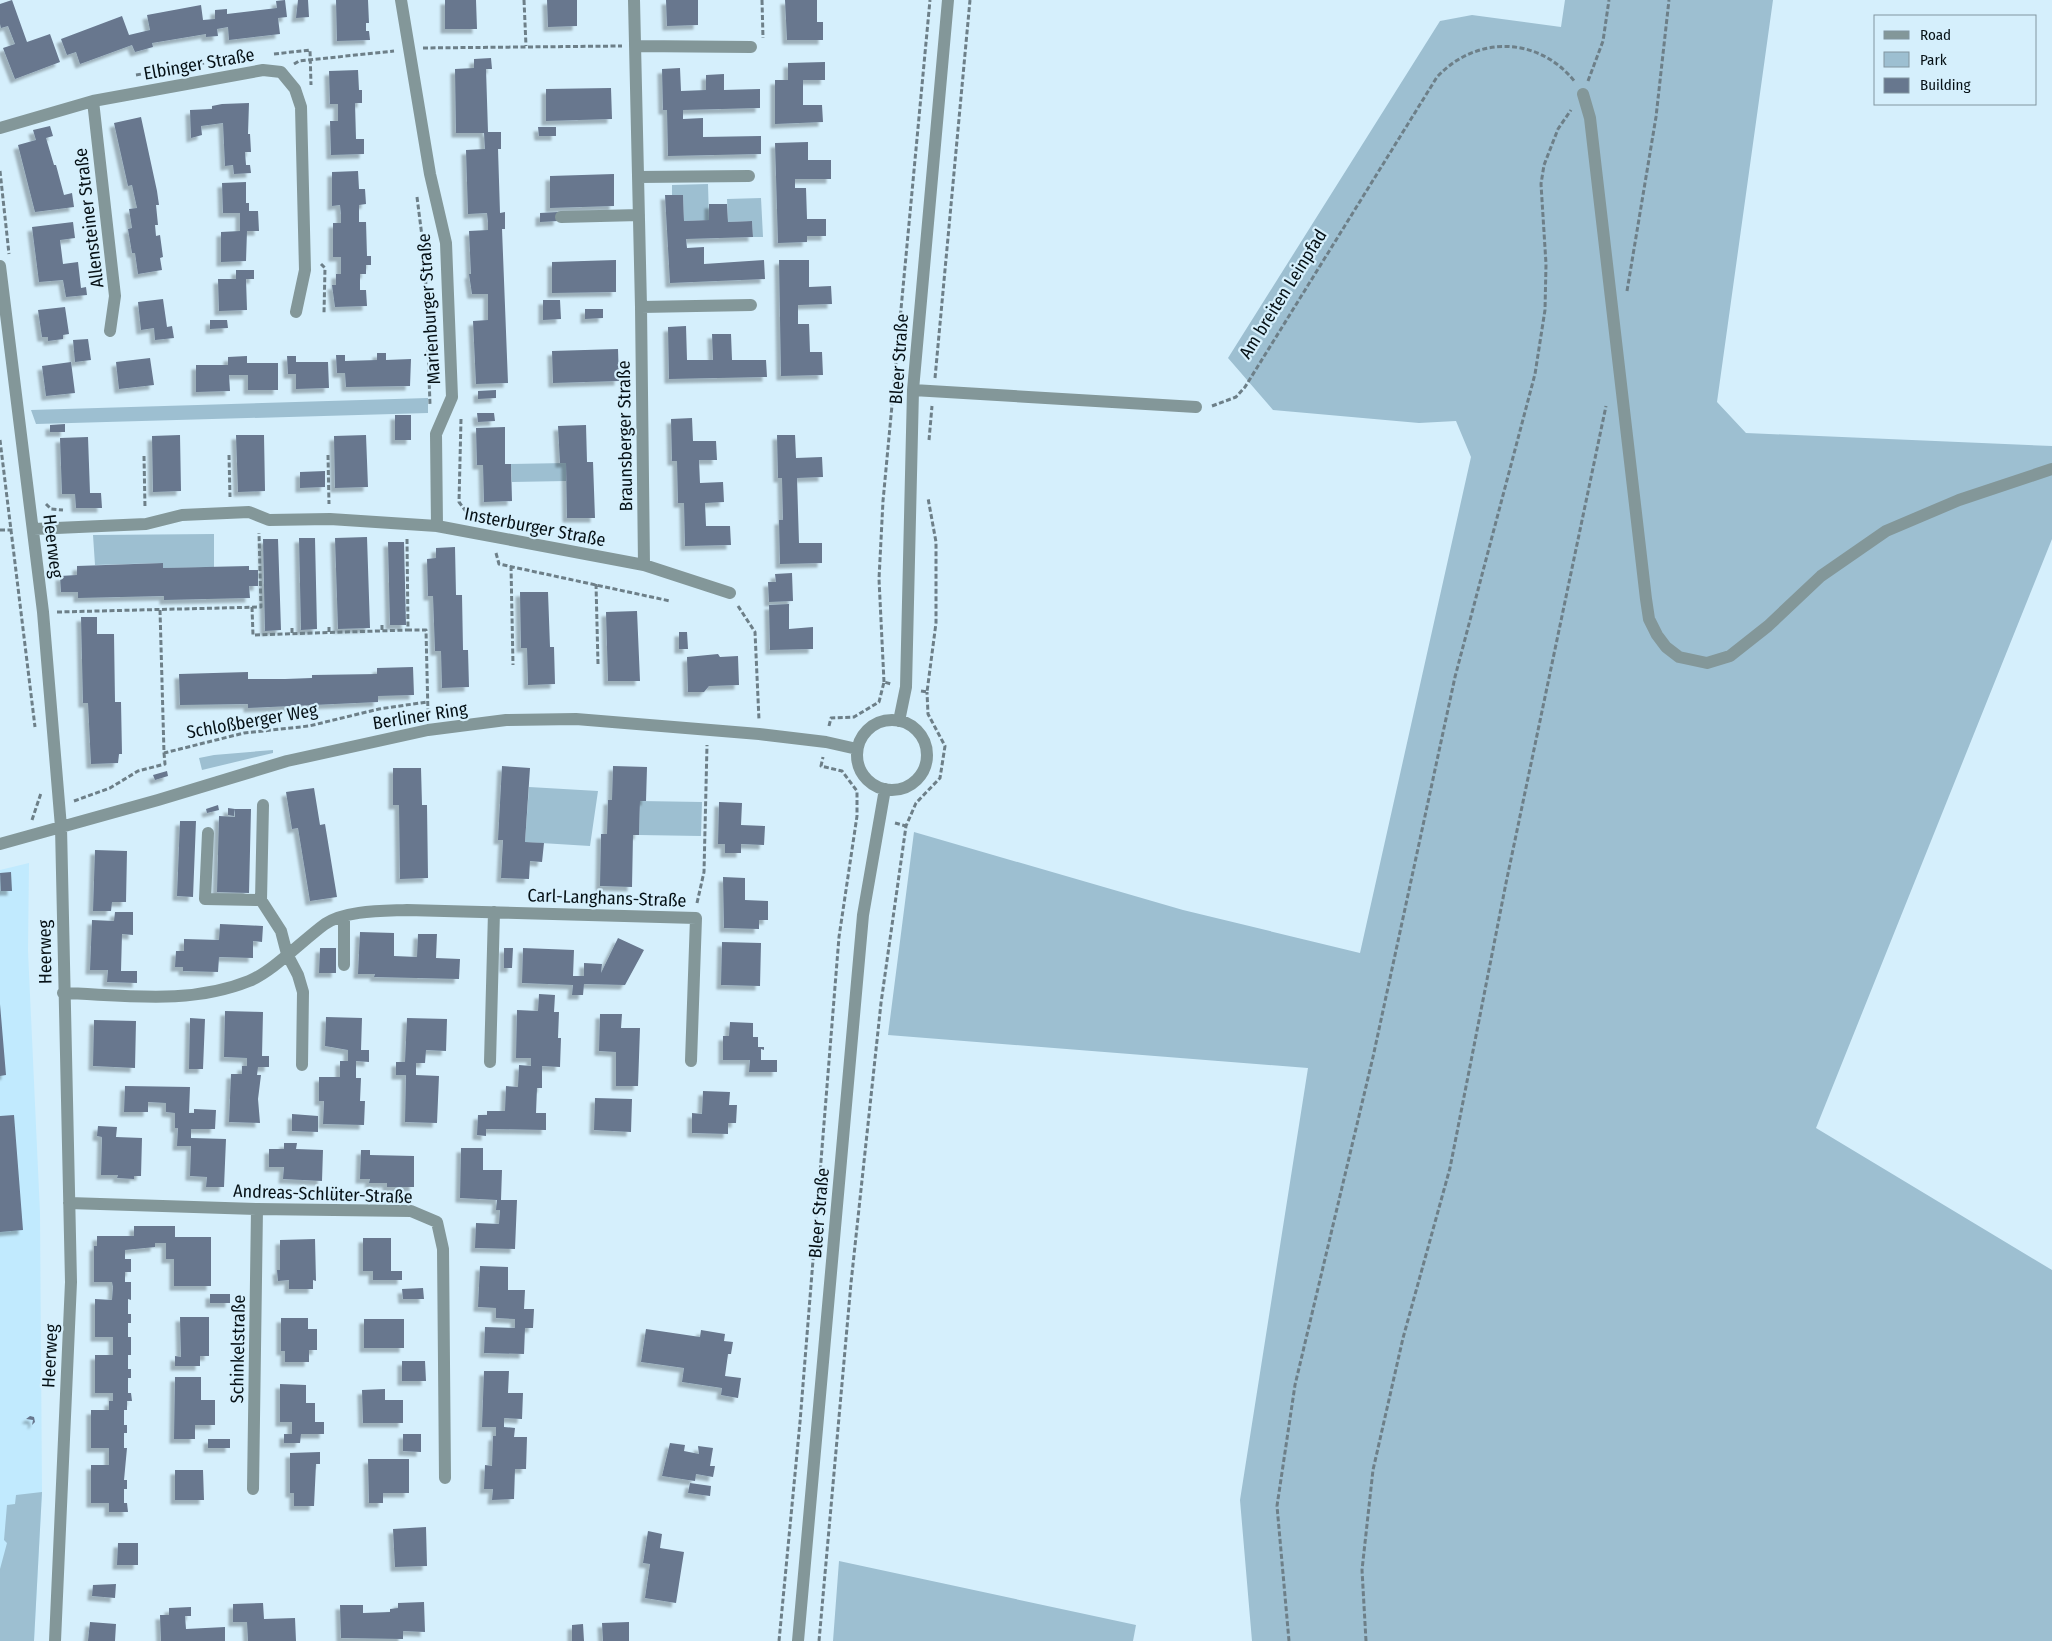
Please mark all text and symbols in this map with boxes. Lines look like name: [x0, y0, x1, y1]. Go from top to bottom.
legend: [1874, 15, 2037, 105]
text: Road: [1920, 26, 1951, 44]
street label: Elbinger Straße: [142, 43, 256, 85]
text: Park: [1920, 51, 1947, 69]
text: Building: [1920, 76, 1971, 94]
street label: Allensteiner Straße: [69, 147, 108, 289]
street label: Am breiten Leinpfad: [1234, 225, 1332, 363]
street label: Marienburger Straße: [413, 233, 445, 385]
street label: Bleer Straße: [885, 313, 913, 405]
street label: Braunsberger Straße: [613, 360, 637, 512]
street label: Insterburger Straße: [463, 503, 607, 551]
street label: Heerweg: [38, 513, 68, 580]
street label: Berliner Ring: [371, 698, 469, 734]
street label: Schloßberger Weg: [185, 699, 320, 743]
street label: Carl-Langhans-Straße: [527, 884, 687, 912]
street label: Heerweg: [33, 919, 57, 984]
street label: Bleer Straße: [804, 1167, 834, 1259]
street label: Andreas-Schlüter-Straße: [233, 1180, 413, 1208]
street label: Schinkelstraße: [226, 1294, 250, 1404]
street label: Heerweg: [37, 1323, 63, 1389]

